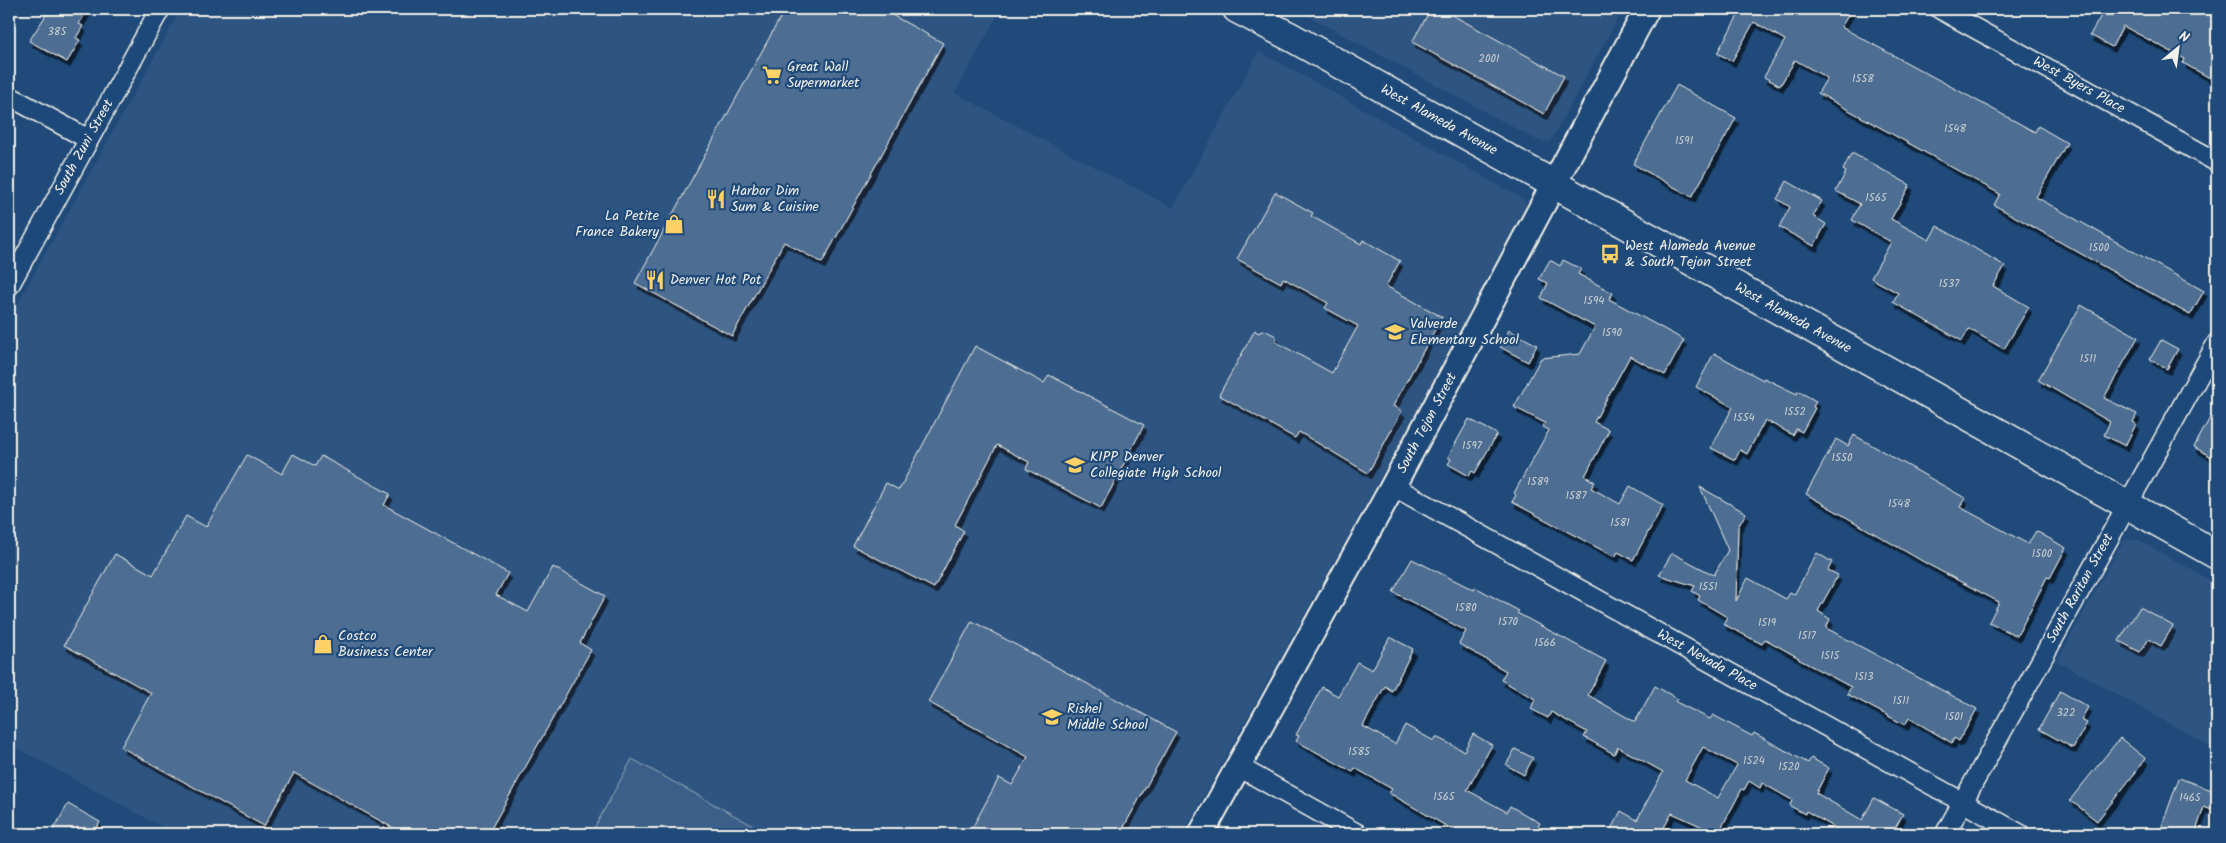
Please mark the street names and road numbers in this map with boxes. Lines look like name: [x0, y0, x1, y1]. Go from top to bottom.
street label: West Byers Place: [2029, 51, 2130, 120]
street label: West Alameda Avenue: [1377, 79, 1502, 162]
street label: South Zuni Street: [49, 95, 120, 199]
street label: West Alameda Avenue: [1731, 277, 1856, 360]
street label: South Tejon Street: [1391, 368, 1463, 477]
street label: South Raritan Street: [2041, 529, 2120, 647]
street label: West Nevada Place: [1653, 623, 1762, 697]

